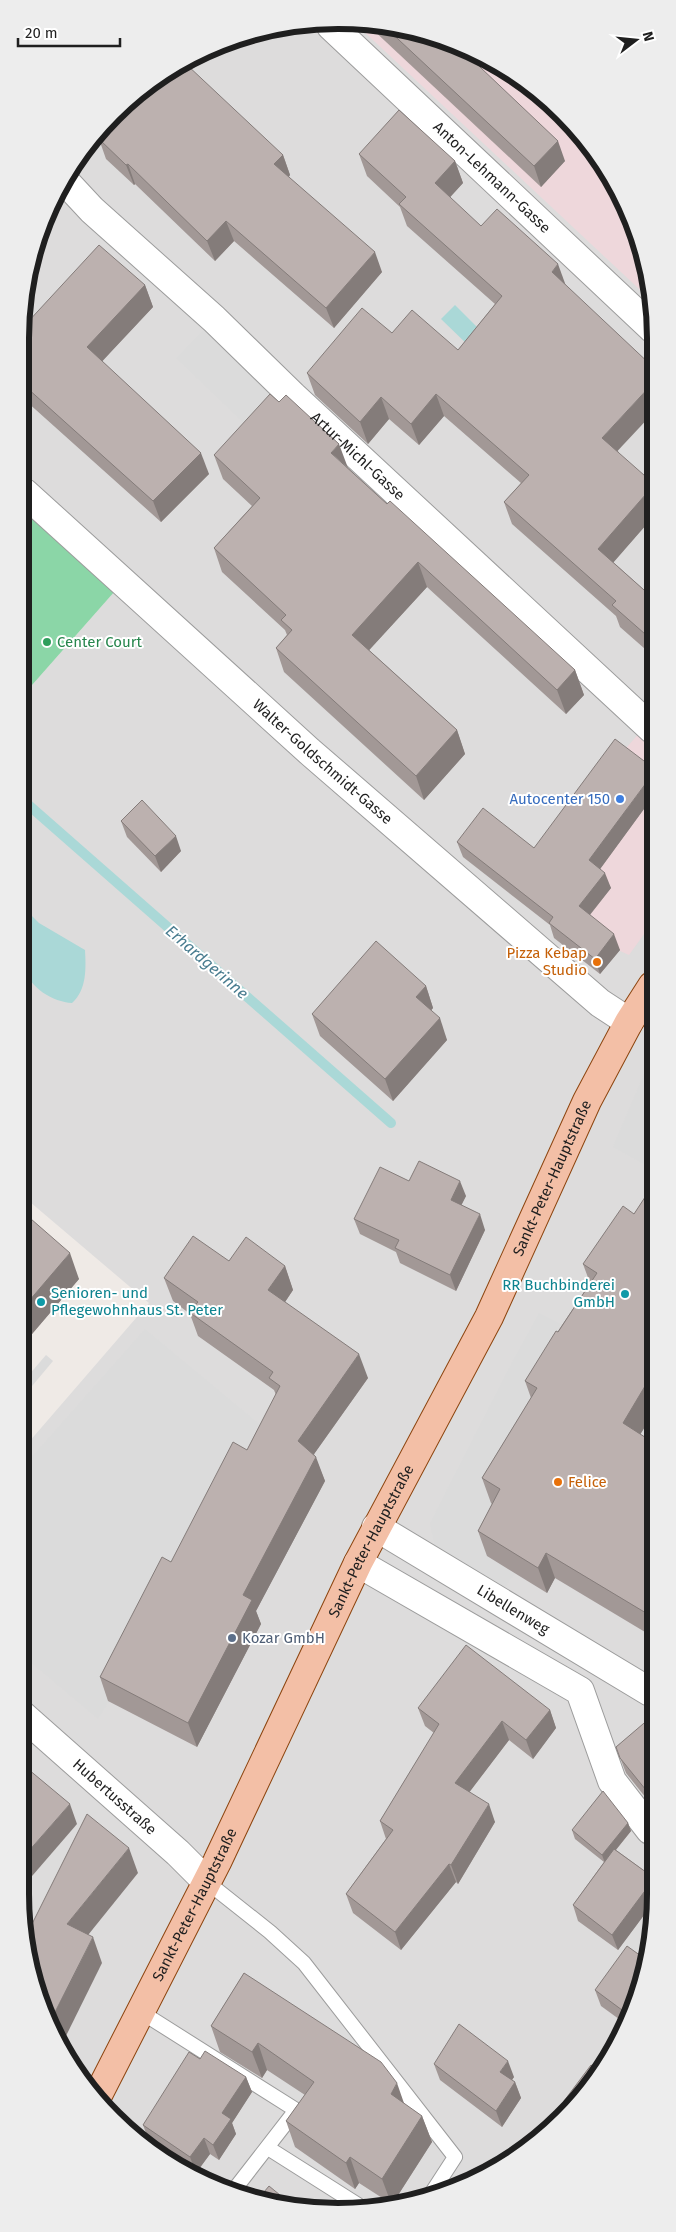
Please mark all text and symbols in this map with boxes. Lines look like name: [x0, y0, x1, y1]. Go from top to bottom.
scale bar: [18, 15, 120, 47]
north arrow: [611, 15, 661, 65]
text: 20 m: [25, 24, 58, 42]
text: N: [639, 30, 657, 43]
street label: Anton-Lehmann-Gasse: [430, 118, 554, 237]
street label: Artur-Michl-Gasse: [307, 408, 409, 504]
place label: Center Court: [57, 633, 143, 651]
marker: Center Court: [41, 636, 53, 648]
street label: Walter-Goldschmidt-Gasse: [249, 695, 396, 828]
place label: Autocenter 150: [509, 790, 610, 808]
marker: Autocenter 150: [614, 793, 626, 805]
water label: Erhardgerinne: [162, 921, 252, 1003]
place label: Pizza Kebap Studio: [506, 944, 587, 979]
marker: Pizza Kebap Studio: [591, 956, 603, 968]
street label: Sankt-Peter-Hauptstraße: [509, 1097, 595, 1259]
place label: RR Buchbinderei GmbH: [502, 1276, 615, 1311]
place label: Senioren- und Pflegewohnhaus St. Peter: [51, 1284, 223, 1319]
marker: RR Buchbinderei GmbH: [619, 1288, 631, 1300]
marker: Senioren- und Pflegewohnhaus St. Peter: [35, 1296, 47, 1308]
street label: Sankt-Peter-Hauptstraße: [325, 1462, 418, 1621]
place label: Felice: [568, 1473, 607, 1491]
marker: Felice: [552, 1476, 564, 1488]
street label: Libellenweg: [474, 1581, 553, 1638]
place label: Kozar GmbH: [242, 1629, 325, 1647]
marker: Kozar GmbH: [226, 1632, 238, 1644]
street label: Hubertusstraße: [69, 1755, 160, 1839]
street label: Sankt-Peter-Hauptstraße: [149, 1825, 241, 1984]

